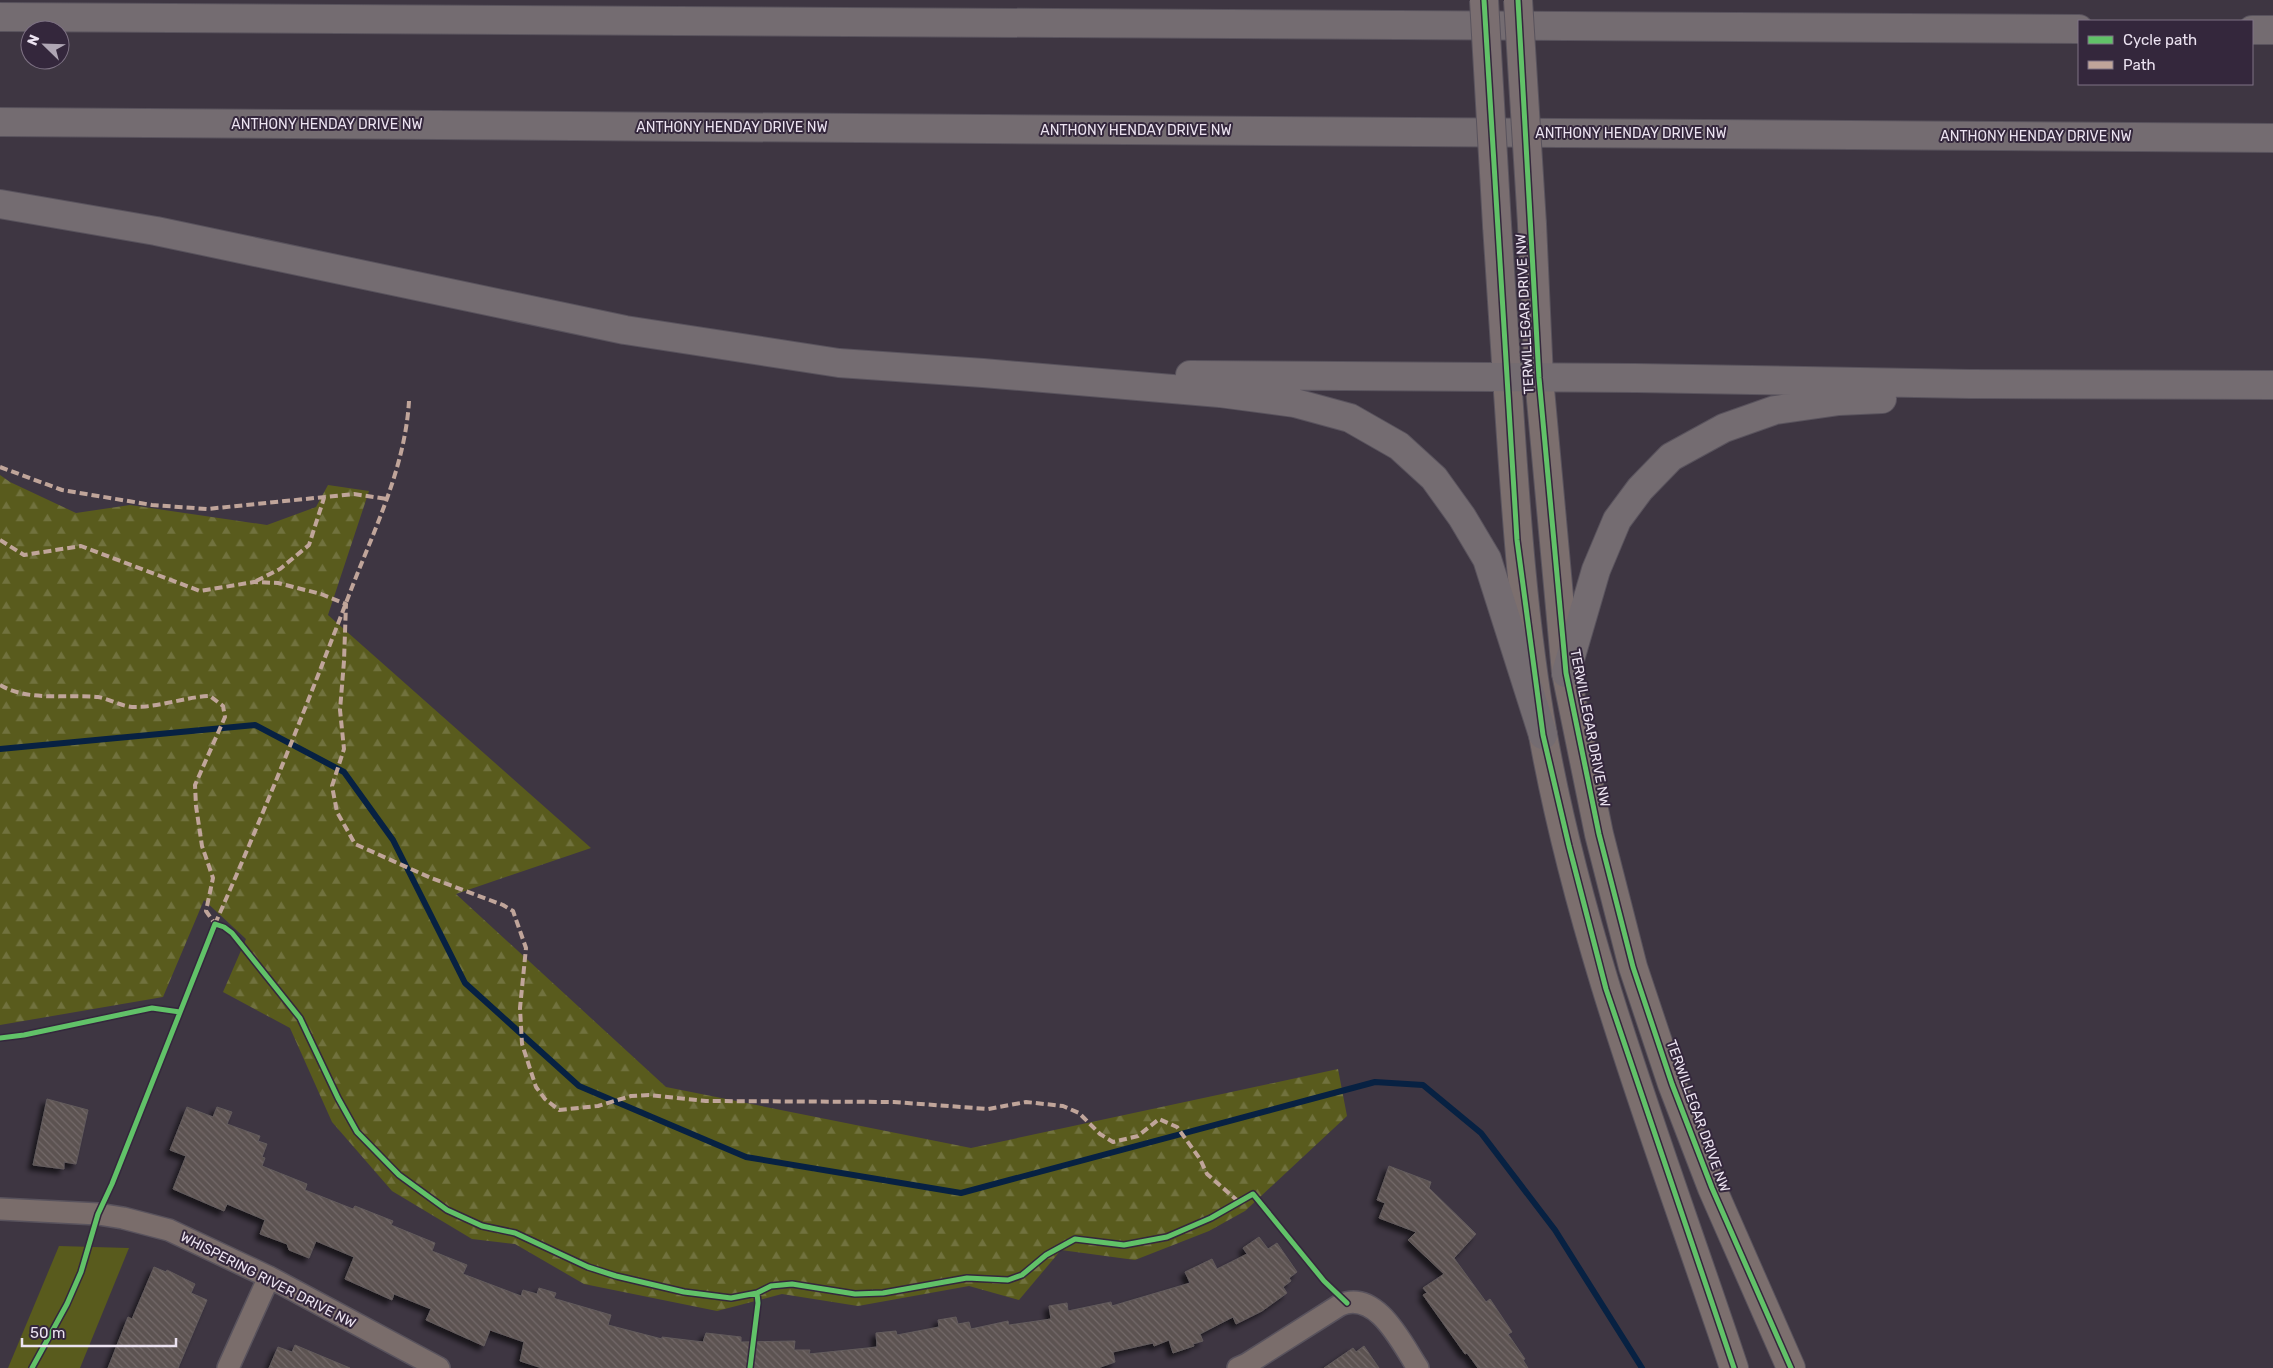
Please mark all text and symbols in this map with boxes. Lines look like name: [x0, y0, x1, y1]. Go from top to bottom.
north arrow: [20, 20, 70, 70]
legend: [2078, 20, 2253, 85]
text: Cycle path: [2123, 31, 2197, 49]
text: N: [24, 32, 43, 48]
text: Path: [2123, 56, 2156, 74]
street label: ANTHONY HENDAY DRIVE NW: [231, 116, 423, 133]
street label: ANTHONY HENDAY DRIVE NW: [636, 119, 828, 136]
street label: ANTHONY HENDAY DRIVE NW: [1040, 122, 1232, 139]
street label: ANTHONY HENDAY DRIVE NW: [1535, 125, 1727, 142]
street label: ANTHONY HENDAY DRIVE NW: [1940, 128, 2132, 145]
street label: TERWILLEGAR DRIVE NW: [1512, 233, 1538, 395]
street label: TERWILLEGAR DRIVE NW: [1566, 647, 1614, 809]
street label: TERWILLEGAR DRIVE NW: [1663, 1038, 1733, 1194]
street label: WHISPERING RIVER DRIVE NW: [177, 1228, 359, 1332]
scale bar: [22, 1316, 176, 1348]
text: 50 m: [30, 1324, 65, 1342]

